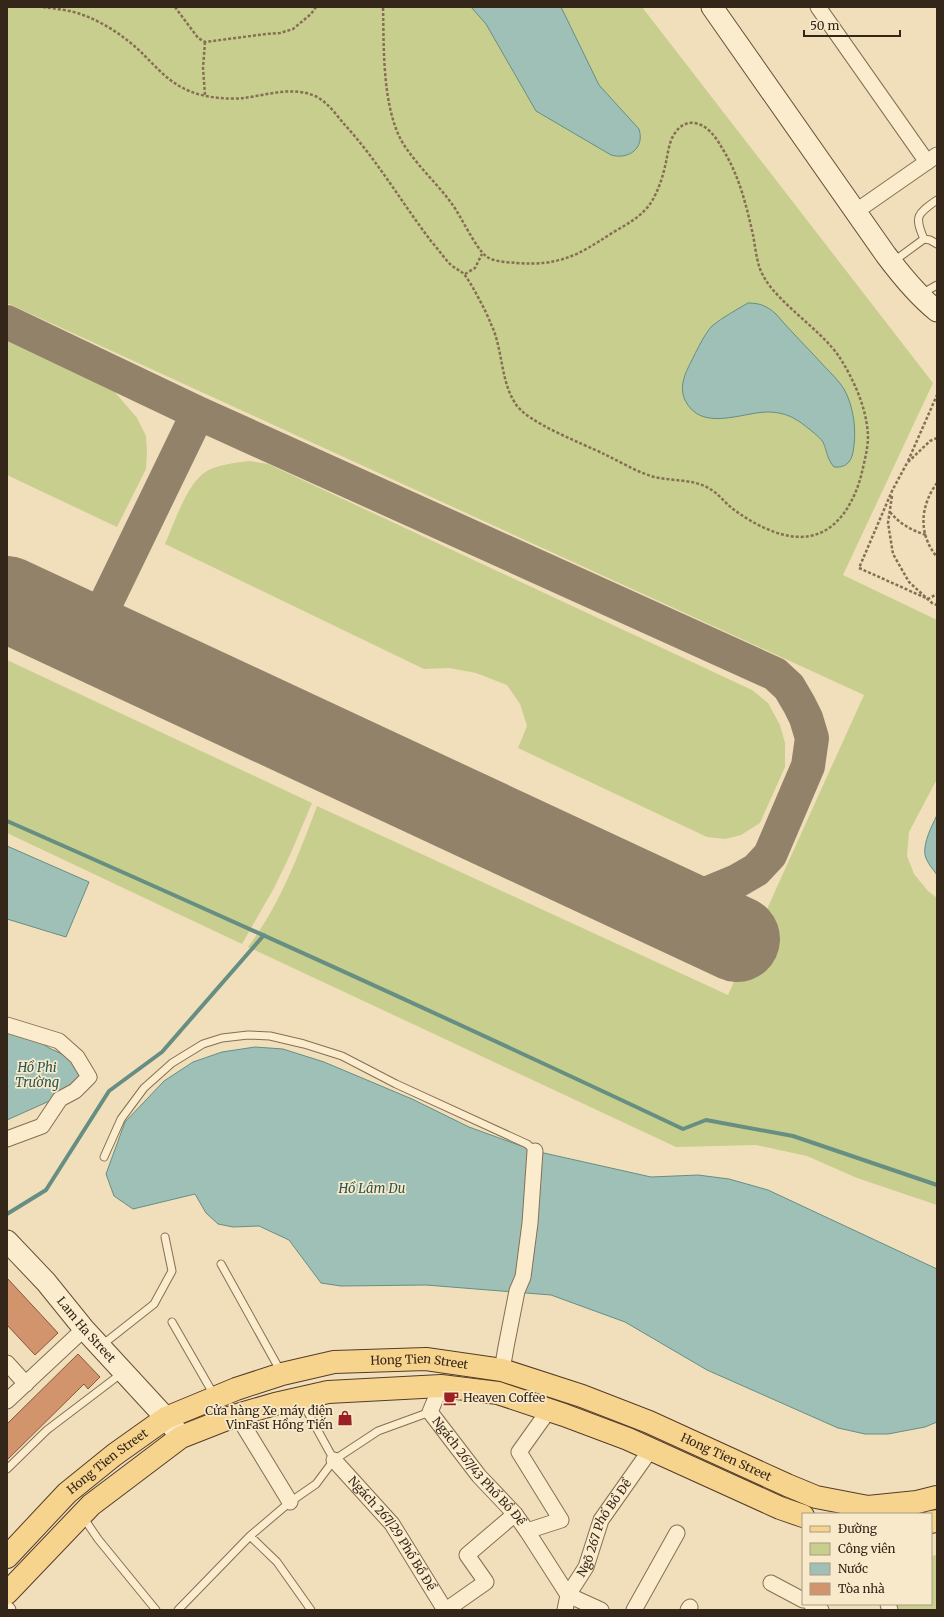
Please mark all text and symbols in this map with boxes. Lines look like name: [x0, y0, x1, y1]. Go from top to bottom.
scale bar: [804, 12, 900, 38]
text: 50 m: [810, 18, 839, 33]
water label: Hồ Phi Trường: [15, 1059, 59, 1091]
water label: Hồ Lâm Du: [338, 1180, 406, 1197]
street label: Lam Ha Street: [54, 1294, 119, 1366]
street label: Hong Tien Street: [370, 1351, 470, 1372]
cafe icon: Heaven Coffee: [442, 1389, 460, 1407]
place label: Heaven Coffee: [463, 1390, 545, 1405]
place label: Cửa hàng Xe máy điện VinFast Hồng Tiến: [205, 1403, 333, 1432]
shop icon: Cửa hàng Xe máy điện VinFast Hồng Tiến: [336, 1409, 354, 1427]
street label: Ngách 267/43 Phố Bồ Đề: [429, 1414, 529, 1529]
street label: Hong Tien Street: [64, 1425, 151, 1497]
street label: Hong Tien Street: [678, 1430, 774, 1484]
street label: Ngách 267/29 Phố Bồ Đề: [345, 1473, 440, 1594]
street label: Ngõ 267 Phố Bồ Đề: [574, 1475, 635, 1580]
legend: [802, 1513, 932, 1605]
text: Đường: [838, 1521, 878, 1536]
text: Công viên: [838, 1541, 896, 1556]
text: Nước: [838, 1561, 868, 1576]
text: Tòa nhà: [838, 1581, 885, 1596]

